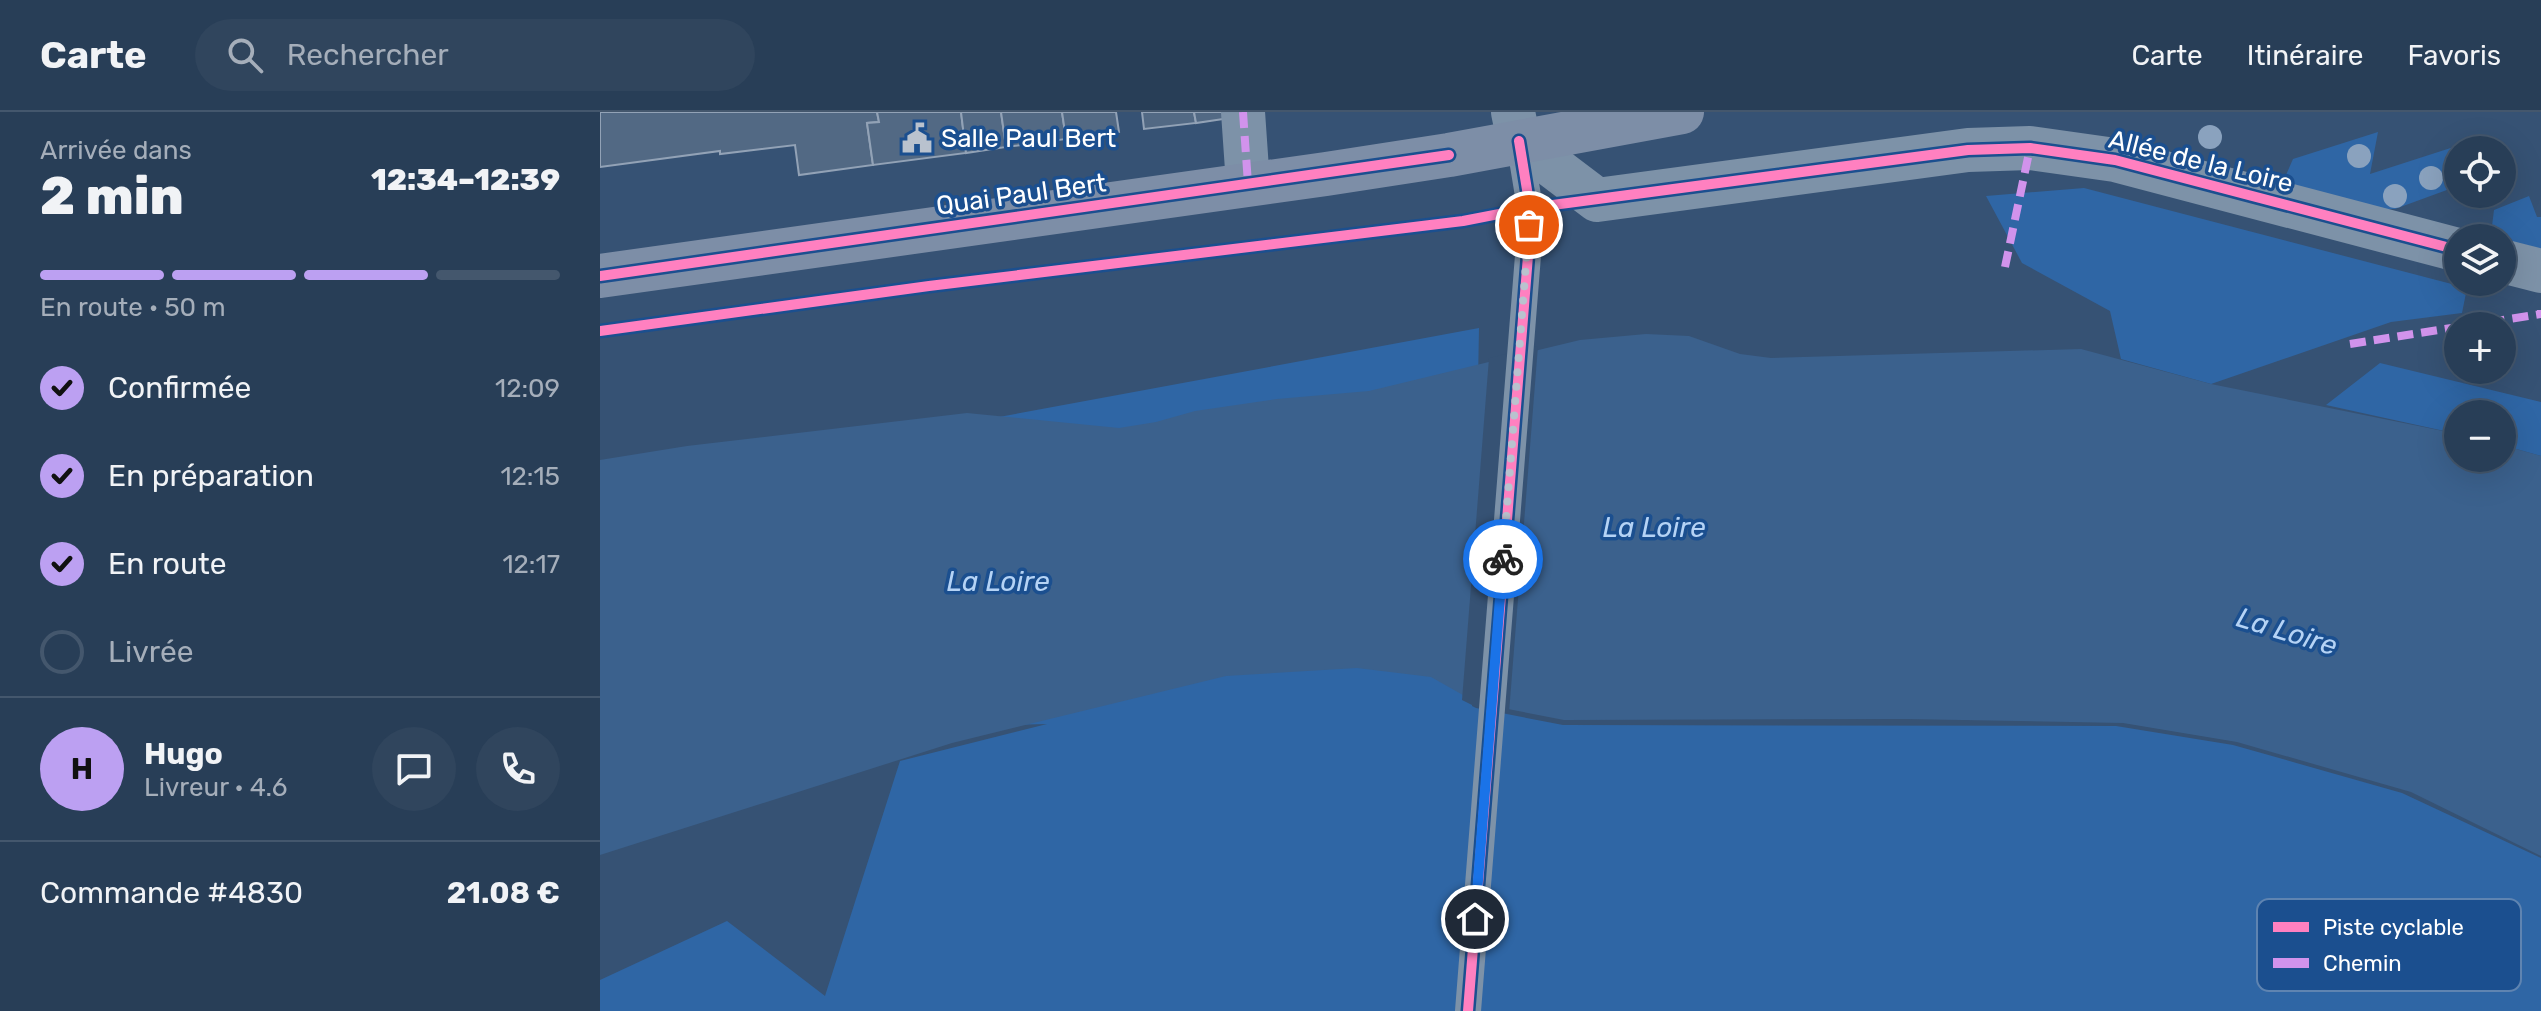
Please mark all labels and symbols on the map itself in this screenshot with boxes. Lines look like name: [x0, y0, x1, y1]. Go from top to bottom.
public building icon: Salle Paul Bert: [900, 121, 934, 155]
place label: Salle Paul Bert: [941, 123, 1116, 154]
street label: Allée de la Loire: [2106, 124, 2296, 199]
street label: Quai Paul Bert: [934, 167, 1108, 222]
pin: [1495, 191, 1563, 259]
water label: La Loire: [1602, 511, 1706, 544]
courier: [1463, 519, 1543, 599]
water label: La Loire: [946, 565, 1050, 598]
water label: La Loire: [2233, 601, 2341, 662]
pin: [1441, 885, 1509, 953]
legend: [2257, 899, 2521, 991]
text: Piste cyclable: [2323, 914, 2464, 941]
text: Chemin: [2323, 950, 2402, 977]

